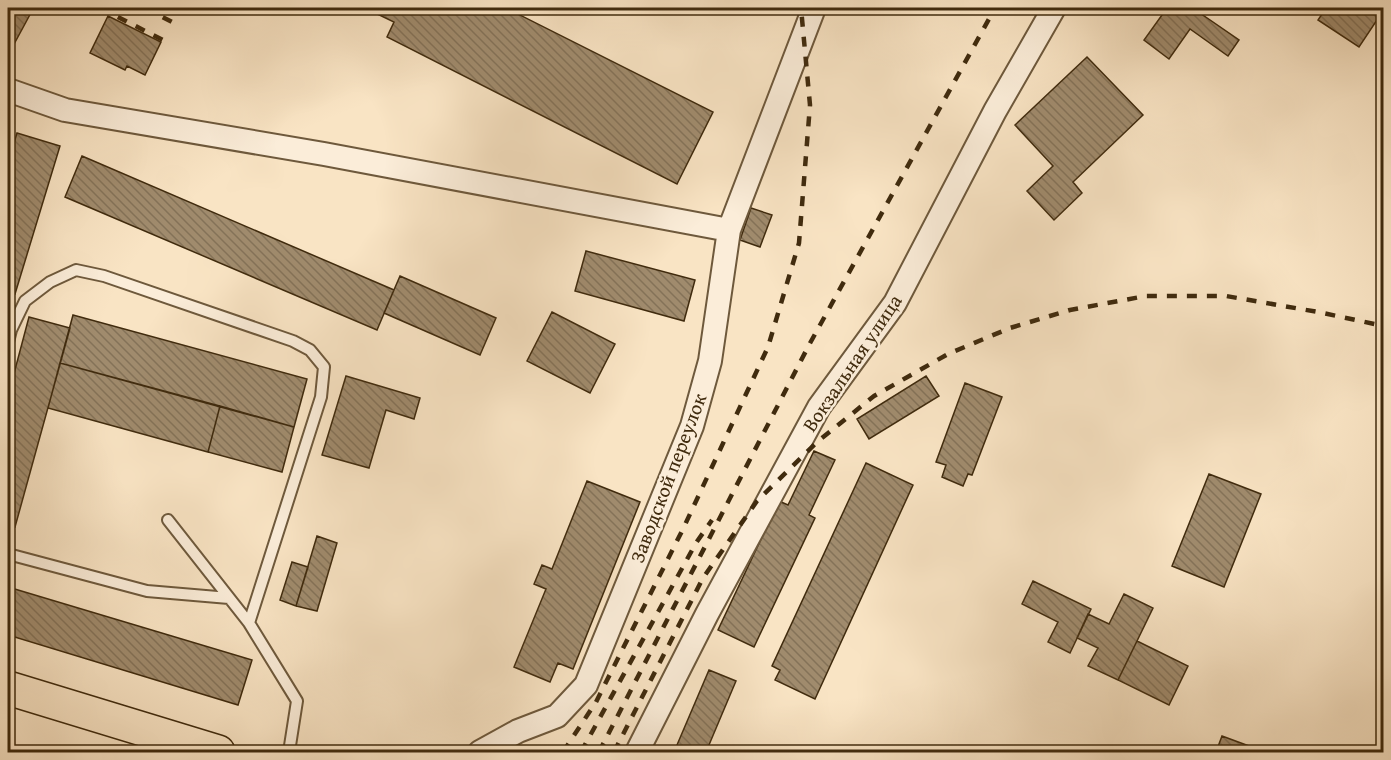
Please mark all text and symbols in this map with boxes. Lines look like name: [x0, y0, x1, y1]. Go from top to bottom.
street label: Вокзальная улица: [795, 288, 909, 437]
street label: Заводской переулок: [622, 388, 713, 567]

